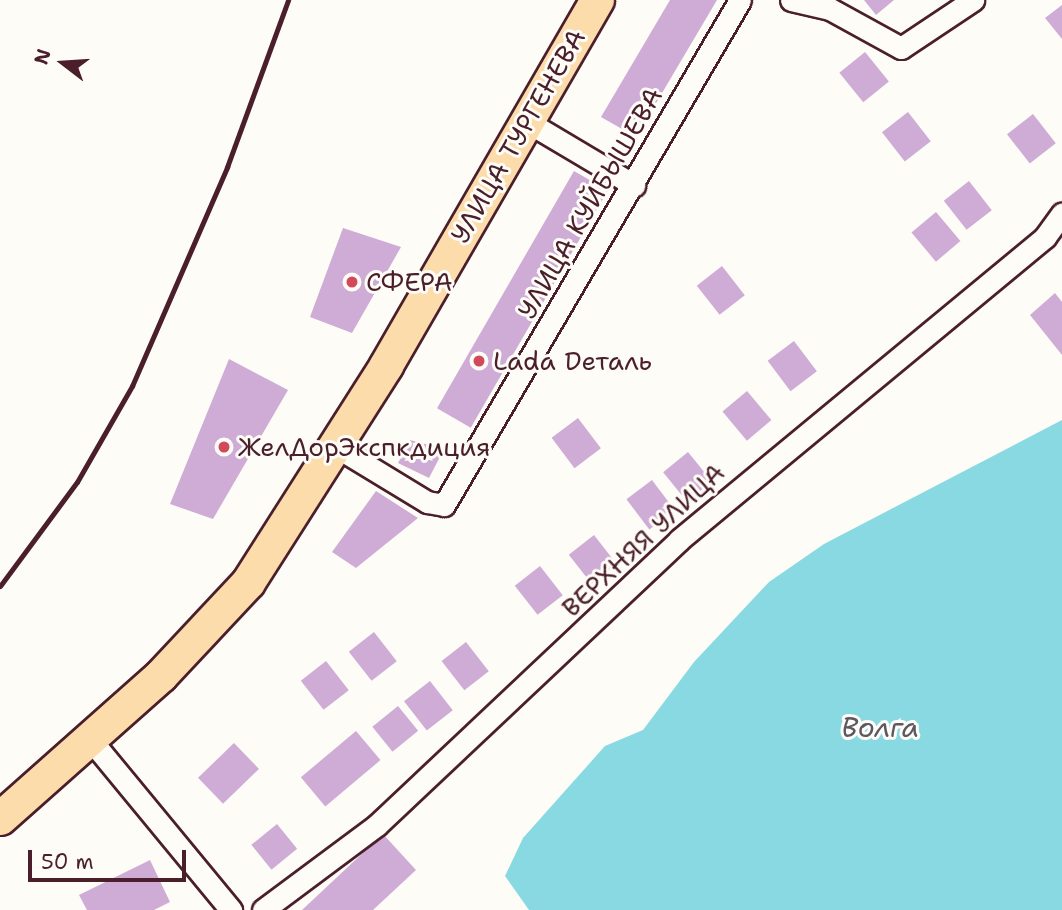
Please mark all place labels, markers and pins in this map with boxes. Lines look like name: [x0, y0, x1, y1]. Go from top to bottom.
place label: СФЕРА: [366, 266, 453, 298]
marker: СФЕРА: [344, 274, 360, 290]
place label: Lada Dеталь: [493, 345, 652, 377]
marker: Lada Dеталь: [471, 353, 487, 369]
place label: ЖелДорЭкспкдиция: [238, 431, 491, 463]
marker: ЖелДорЭкспкдиция: [216, 439, 232, 455]

